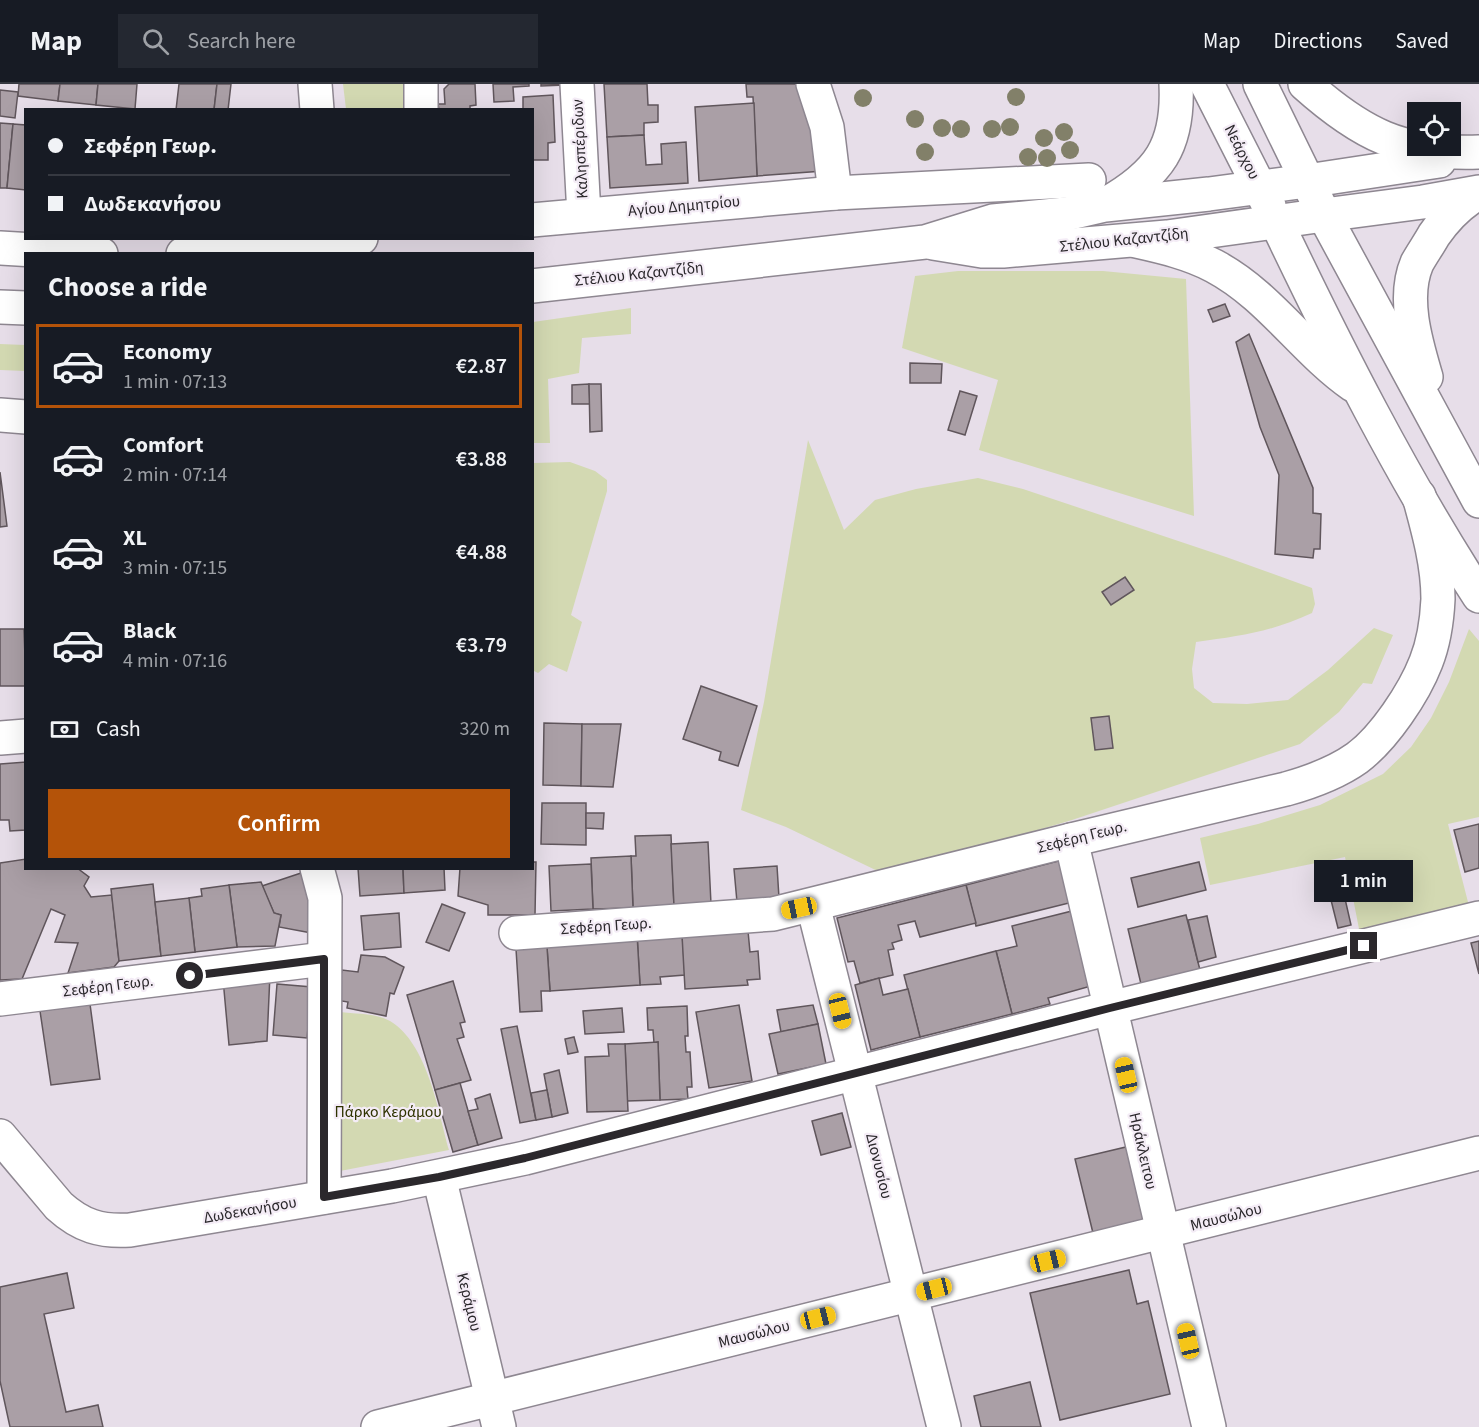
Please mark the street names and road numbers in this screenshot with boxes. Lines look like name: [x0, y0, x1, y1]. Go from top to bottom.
street label: Καλησπέριδων: [566, 98, 594, 199]
street label: Νεάρχου: [1219, 121, 1265, 183]
street label: Αγίου Δημητρίου: [627, 190, 741, 222]
street label: Στέλιου Καζαντζίδη: [1058, 222, 1190, 258]
street label: Στέλιου Καζαντζίδη: [573, 256, 705, 292]
street label: Σεφέρη Γεωρ.: [1035, 815, 1129, 859]
street label: Σεφέρη Γεωρ.: [560, 912, 652, 940]
street label: Σεφέρη Γεωρ.: [61, 970, 155, 1002]
street label: Ηράκλειτου: [1123, 1110, 1163, 1192]
street label: Διονυσίου: [860, 1131, 898, 1201]
street label: Δωδεκανήσου: [202, 1191, 298, 1229]
street label: Μαυσώλου: [1188, 1198, 1264, 1236]
street label: Κεράμου: [451, 1270, 487, 1334]
street label: Μαυσώλου: [716, 1315, 792, 1353]

